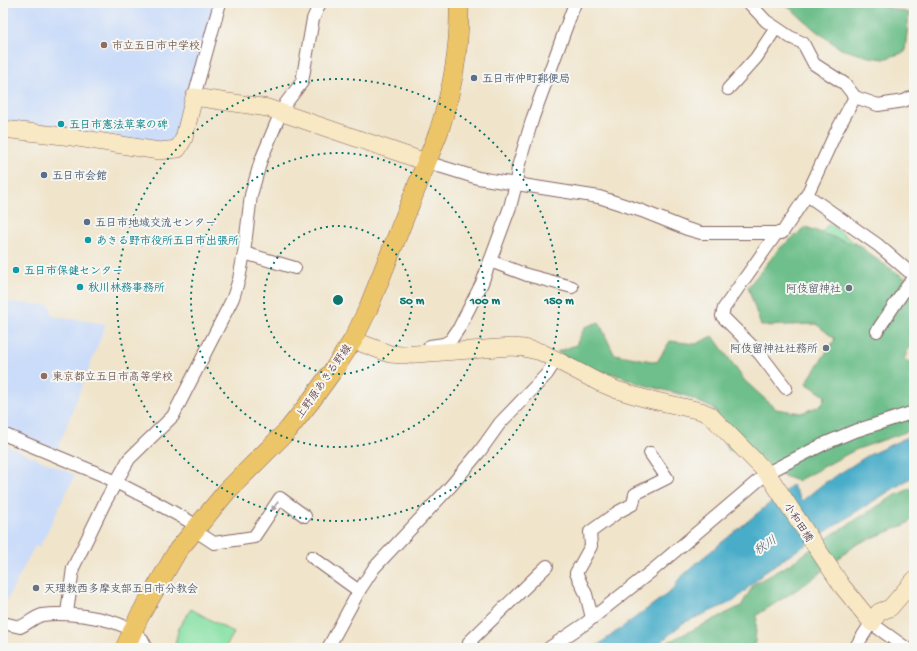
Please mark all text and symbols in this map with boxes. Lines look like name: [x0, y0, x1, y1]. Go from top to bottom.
marker: 市立五日市中学校: [99, 40, 109, 50]
place label: 市立五日市中学校: [112, 40, 200, 53]
marker: 五日市仲町郵便局: [469, 73, 479, 83]
place label: 五日市仲町郵便局: [482, 73, 570, 86]
marker: 五日市憲法草案の碑: [56, 119, 66, 129]
place label: 五日市憲法草案の碑: [69, 119, 168, 132]
marker: 五日市会館: [39, 170, 49, 180]
place label: 五日市会館: [52, 170, 107, 183]
marker: 五日市地域交流センター: [82, 217, 92, 227]
place label: 五日市地域交流センター: [95, 217, 216, 230]
marker: あきる野市役所五日市出張所: [83, 235, 93, 245]
place label: あきる野市役所五日市出張所: [96, 235, 239, 248]
marker: 五日市保健センター: [11, 265, 21, 275]
place label: 五日市保健センター: [24, 265, 123, 278]
marker: 秋川林務事務所: [75, 282, 85, 292]
place label: 秋川林務事務所: [88, 282, 165, 295]
place label: 阿伎留神社: [786, 283, 841, 296]
marker: 阿伎留神社: [844, 283, 854, 293]
centre of rings: [331, 293, 345, 307]
text: 50 m: [400, 295, 425, 309]
text: 100 m: [469, 295, 500, 309]
text: 150 m: [543, 295, 574, 309]
street label: 上野原あきる野線: [294, 342, 355, 422]
place label: 阿伎留神社社務所: [730, 343, 818, 356]
marker: 阿伎留神社社務所: [821, 343, 831, 353]
marker: 東京都立五日市高等学校: [39, 371, 49, 381]
place label: 東京都立五日市高等学校: [52, 371, 173, 384]
one-way arrow: [271, 501, 279, 511]
street label: 小和田橋: [780, 501, 815, 545]
water label: 秋川: [752, 533, 780, 559]
marker: 天理教西多摩支部五日市分教会: [31, 583, 41, 593]
place label: 天理教西多摩支部五日市分教会: [44, 583, 198, 596]

